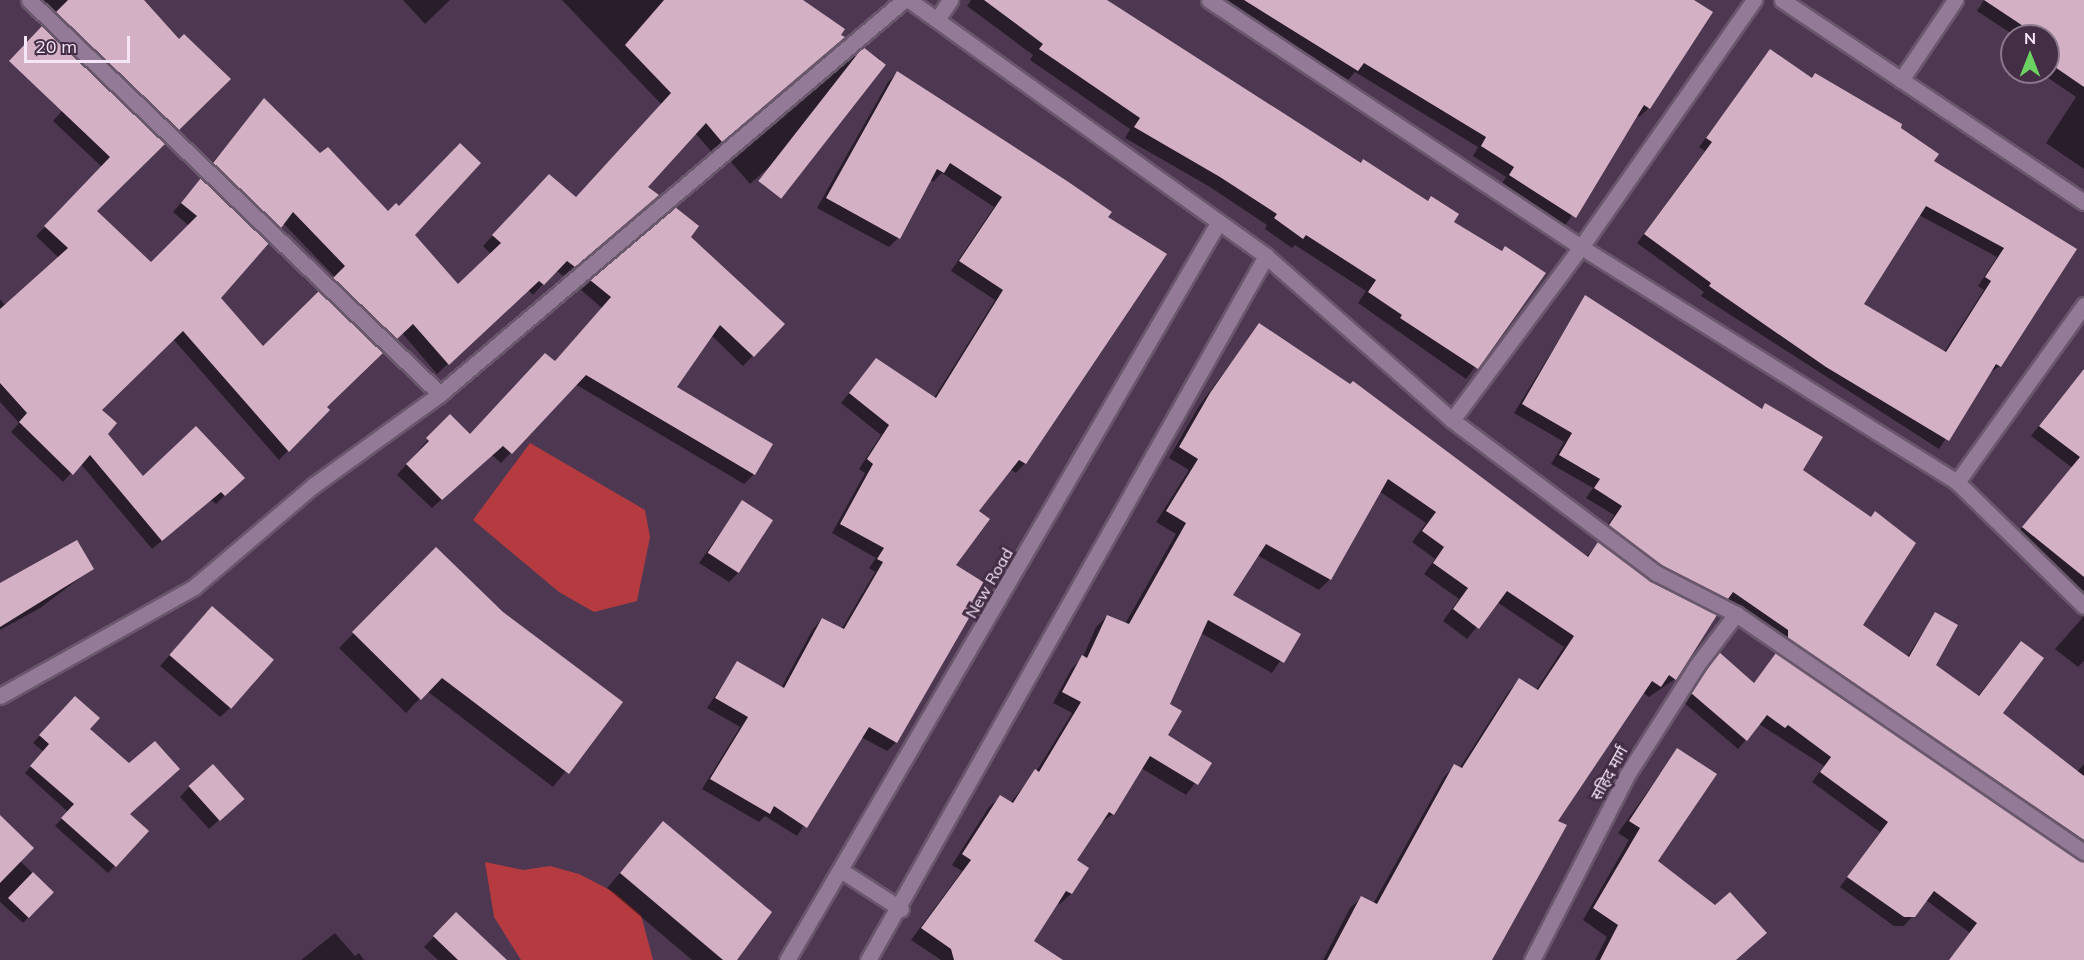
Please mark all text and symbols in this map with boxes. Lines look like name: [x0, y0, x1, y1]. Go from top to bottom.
scale bar: [27, 24, 134, 62]
north arrow: [2000, 24, 2060, 84]
text: N: [2024, 28, 2036, 48]
text: 20 m: [35, 35, 77, 58]
street label: New Road: [961, 544, 1017, 622]
street label: सहिद मार्ग: [1586, 743, 1632, 803]

